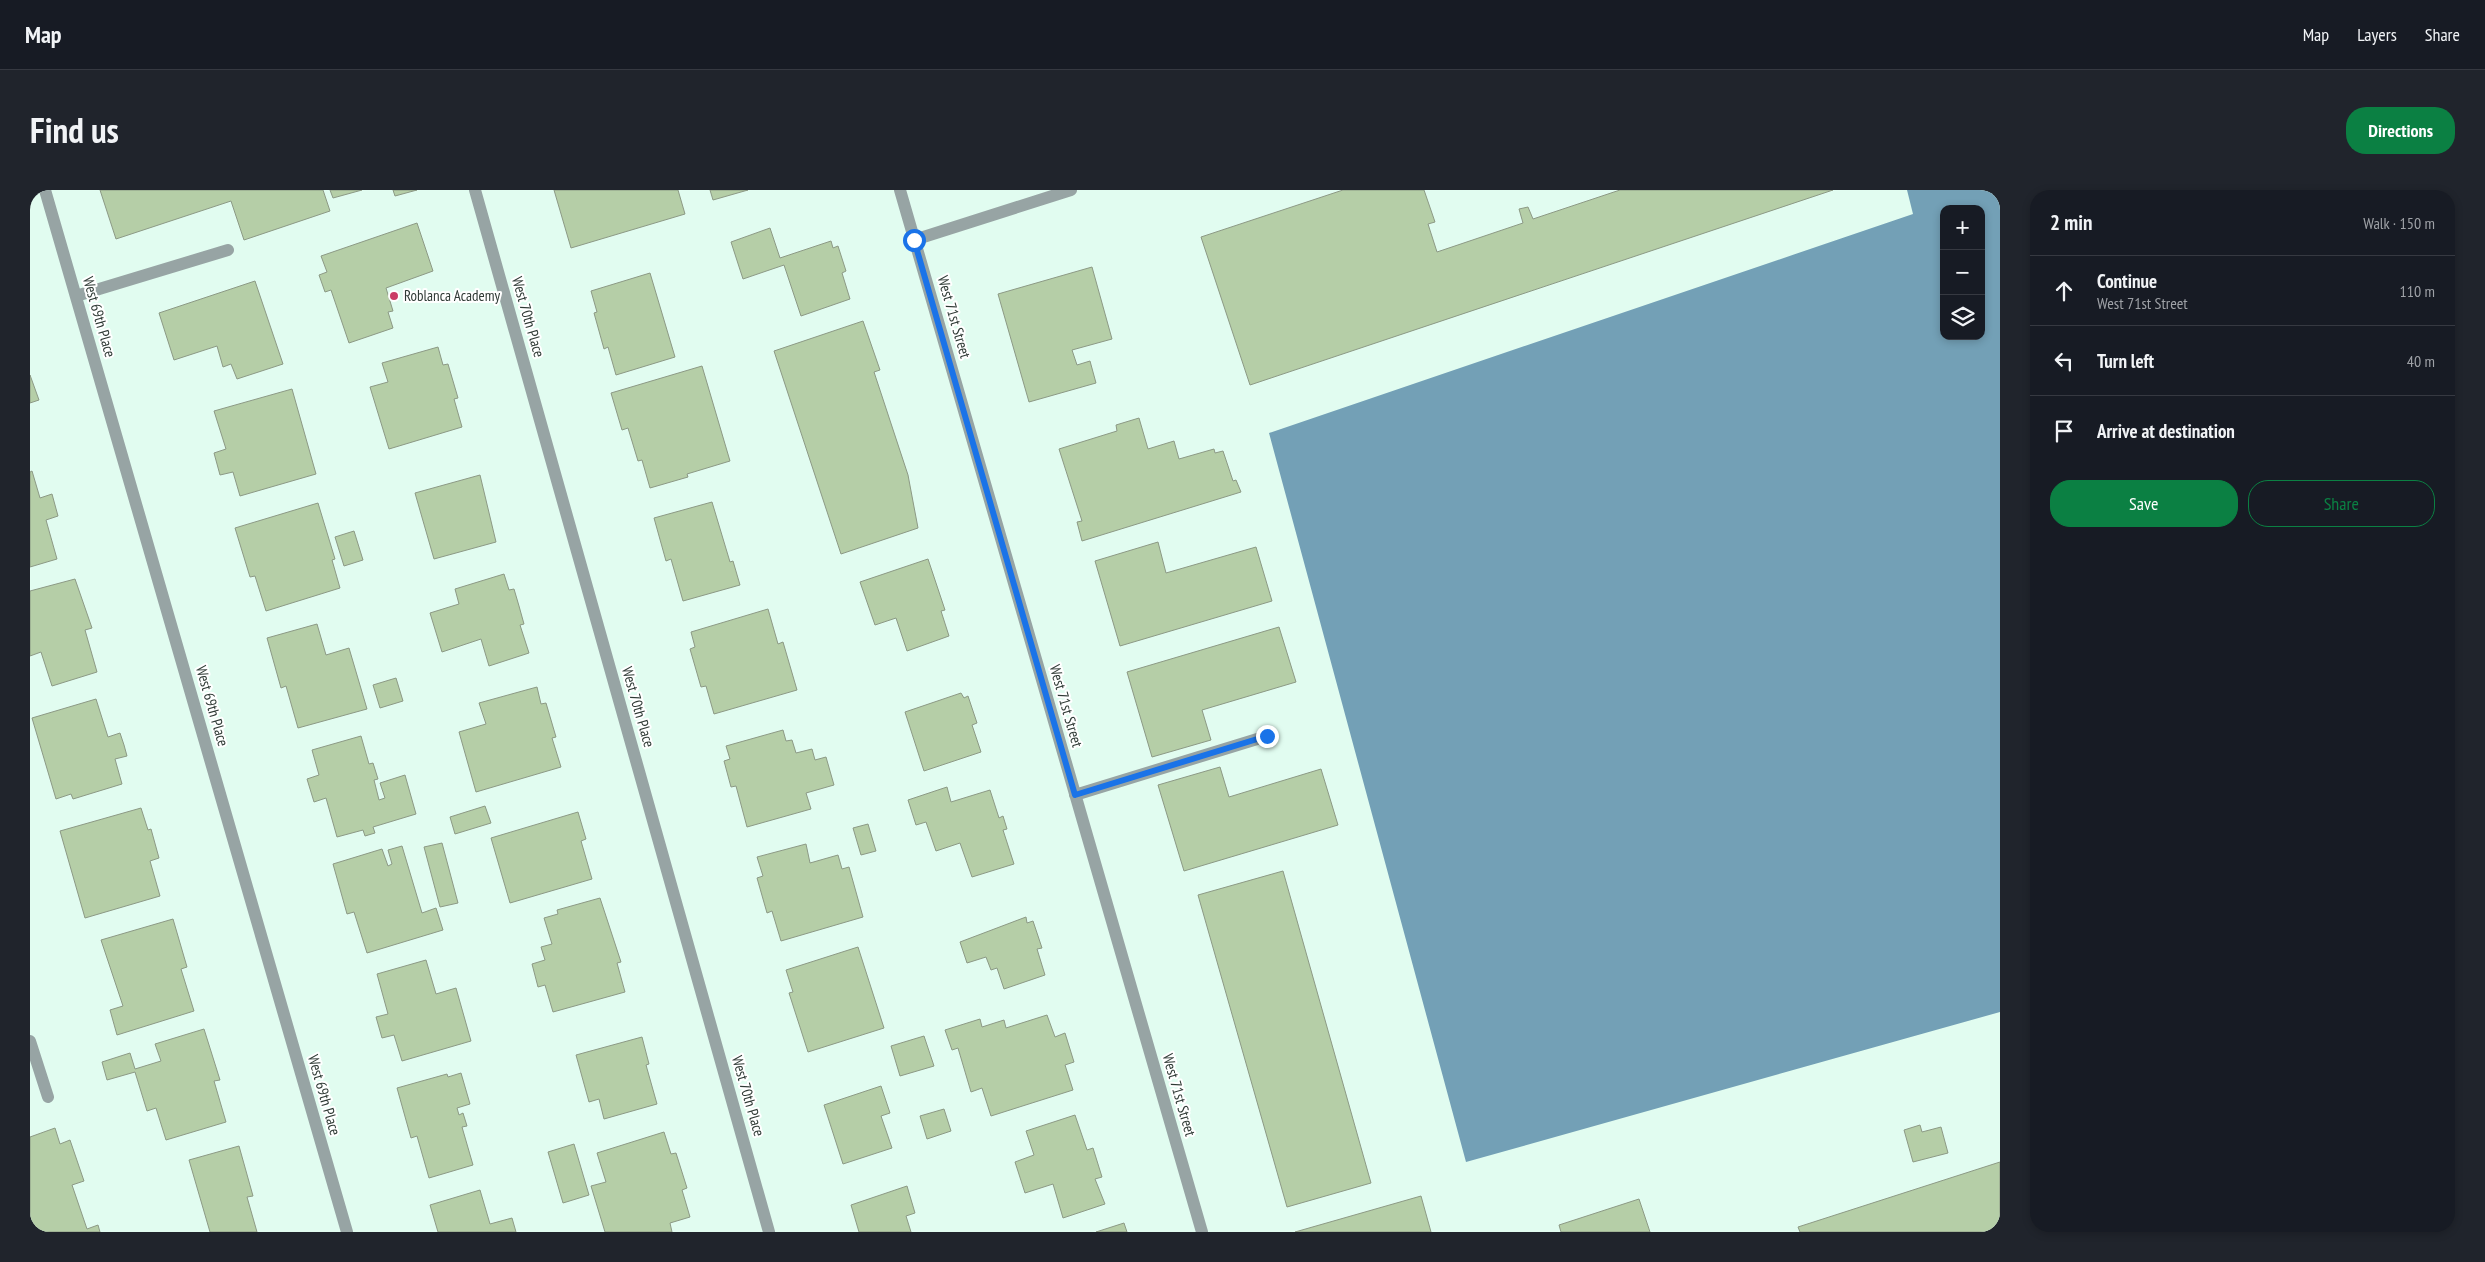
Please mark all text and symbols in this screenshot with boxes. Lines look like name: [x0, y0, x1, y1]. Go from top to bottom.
text: Map: [25, 19, 62, 50]
text: Map: [2303, 23, 2329, 46]
text: Layers: [2357, 23, 2397, 46]
text: Share: [2425, 23, 2460, 46]
text: Find us: [30, 107, 119, 153]
button: Directions: [2346, 107, 2455, 154]
map controls: [1940, 205, 1985, 340]
button: +: [1940, 205, 1985, 250]
text: 2 min: [2050, 209, 2092, 236]
text: Walk · 150 m: [2363, 213, 2435, 233]
route start: [903, 229, 926, 252]
button: −: [1940, 250, 1985, 295]
text: Continue: [2097, 269, 2157, 293]
street label: West 71st Street: [934, 273, 975, 360]
street label: West 69th Place: [79, 274, 120, 359]
street label: West 70th Place: [508, 274, 549, 359]
icon: ahead: [2050, 277, 2078, 305]
text: 110 m: [2400, 281, 2435, 301]
place label: Roblanca Academy: [404, 286, 501, 305]
marker: Roblanca Academy: [388, 290, 400, 302]
text: West 71st Street: [2097, 293, 2188, 313]
button: layers: [1940, 295, 1985, 340]
icon: left: [2050, 347, 2078, 375]
text: Turn left: [2097, 349, 2154, 373]
text: 40 m: [2407, 351, 2435, 371]
icon: arrive: [2050, 417, 2078, 445]
text: Arrive at destination: [2097, 419, 2235, 443]
button: Save: [2050, 480, 2238, 527]
button: Share: [2248, 480, 2435, 527]
street label: West 71st Street: [1046, 662, 1087, 749]
street label: West 69th Place: [192, 663, 233, 748]
street label: West 70th Place: [618, 664, 659, 749]
route end: [1256, 725, 1279, 748]
street label: West 71st Street: [1159, 1051, 1200, 1138]
street label: West 69th Place: [304, 1052, 345, 1137]
street label: West 70th Place: [728, 1053, 769, 1138]

